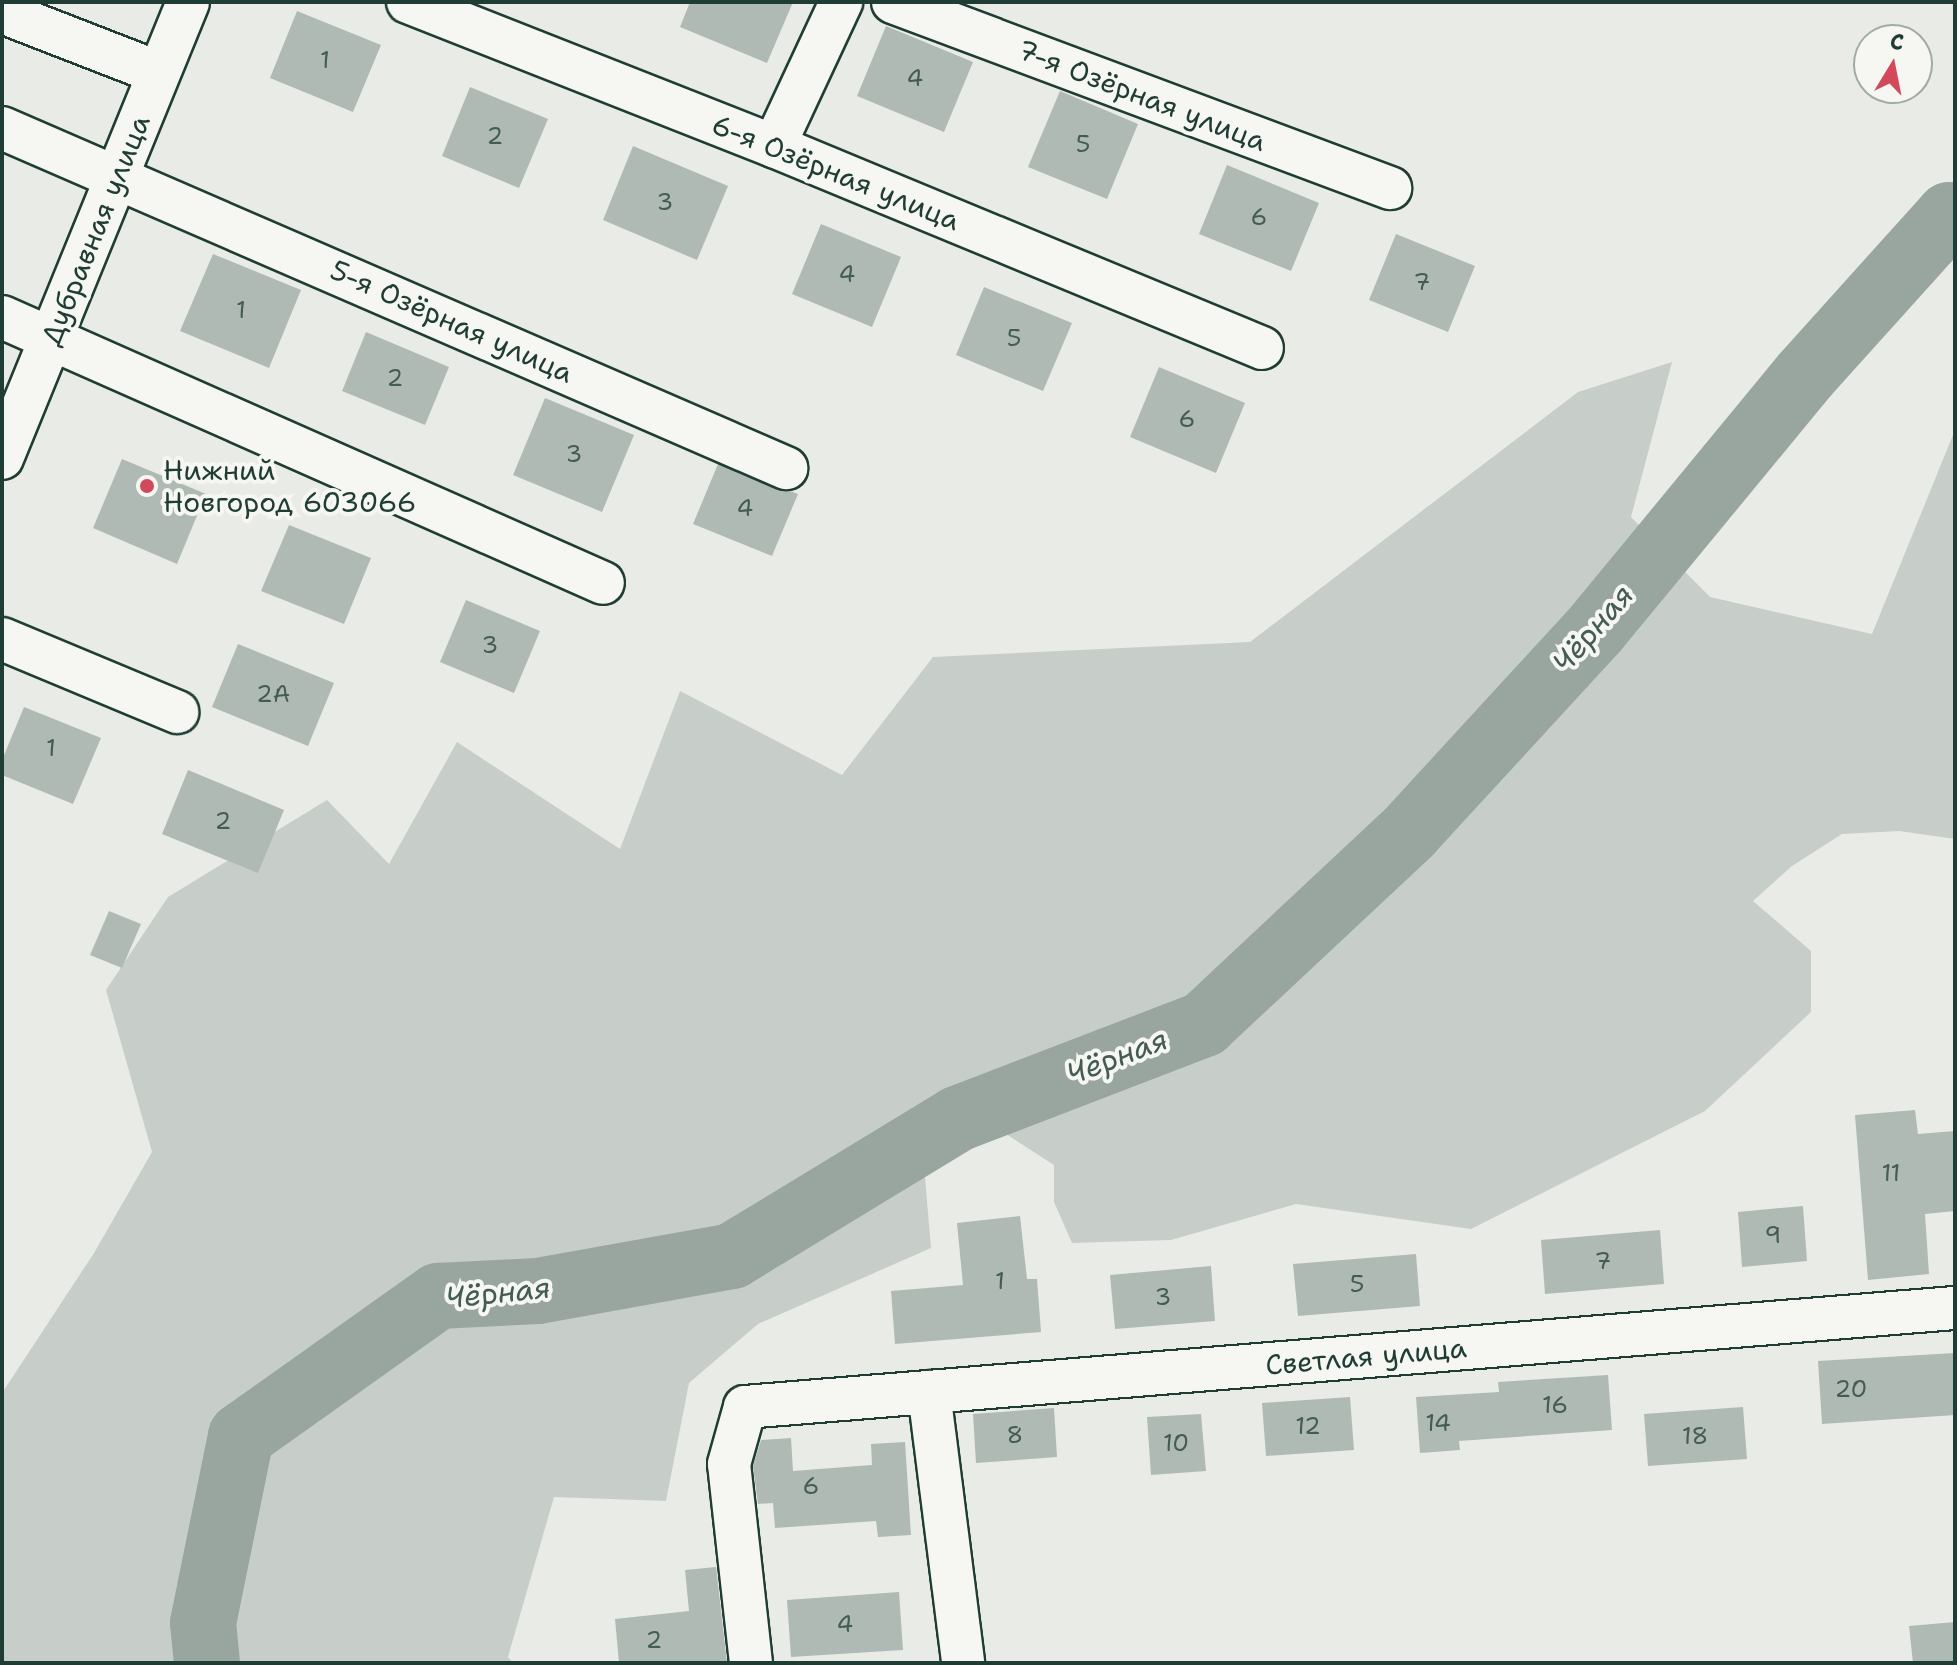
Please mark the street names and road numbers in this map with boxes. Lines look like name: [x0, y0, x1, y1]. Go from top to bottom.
street label: 7-я Озёрная улица: [1013, 32, 1271, 158]
street label: 6-я Озёрная улица: [707, 107, 965, 237]
street label: Дубравная улица: [33, 110, 157, 350]
street label: 5-я Озёрная улица: [325, 252, 579, 390]
street label: Светлая улица: [1264, 1330, 1468, 1382]

